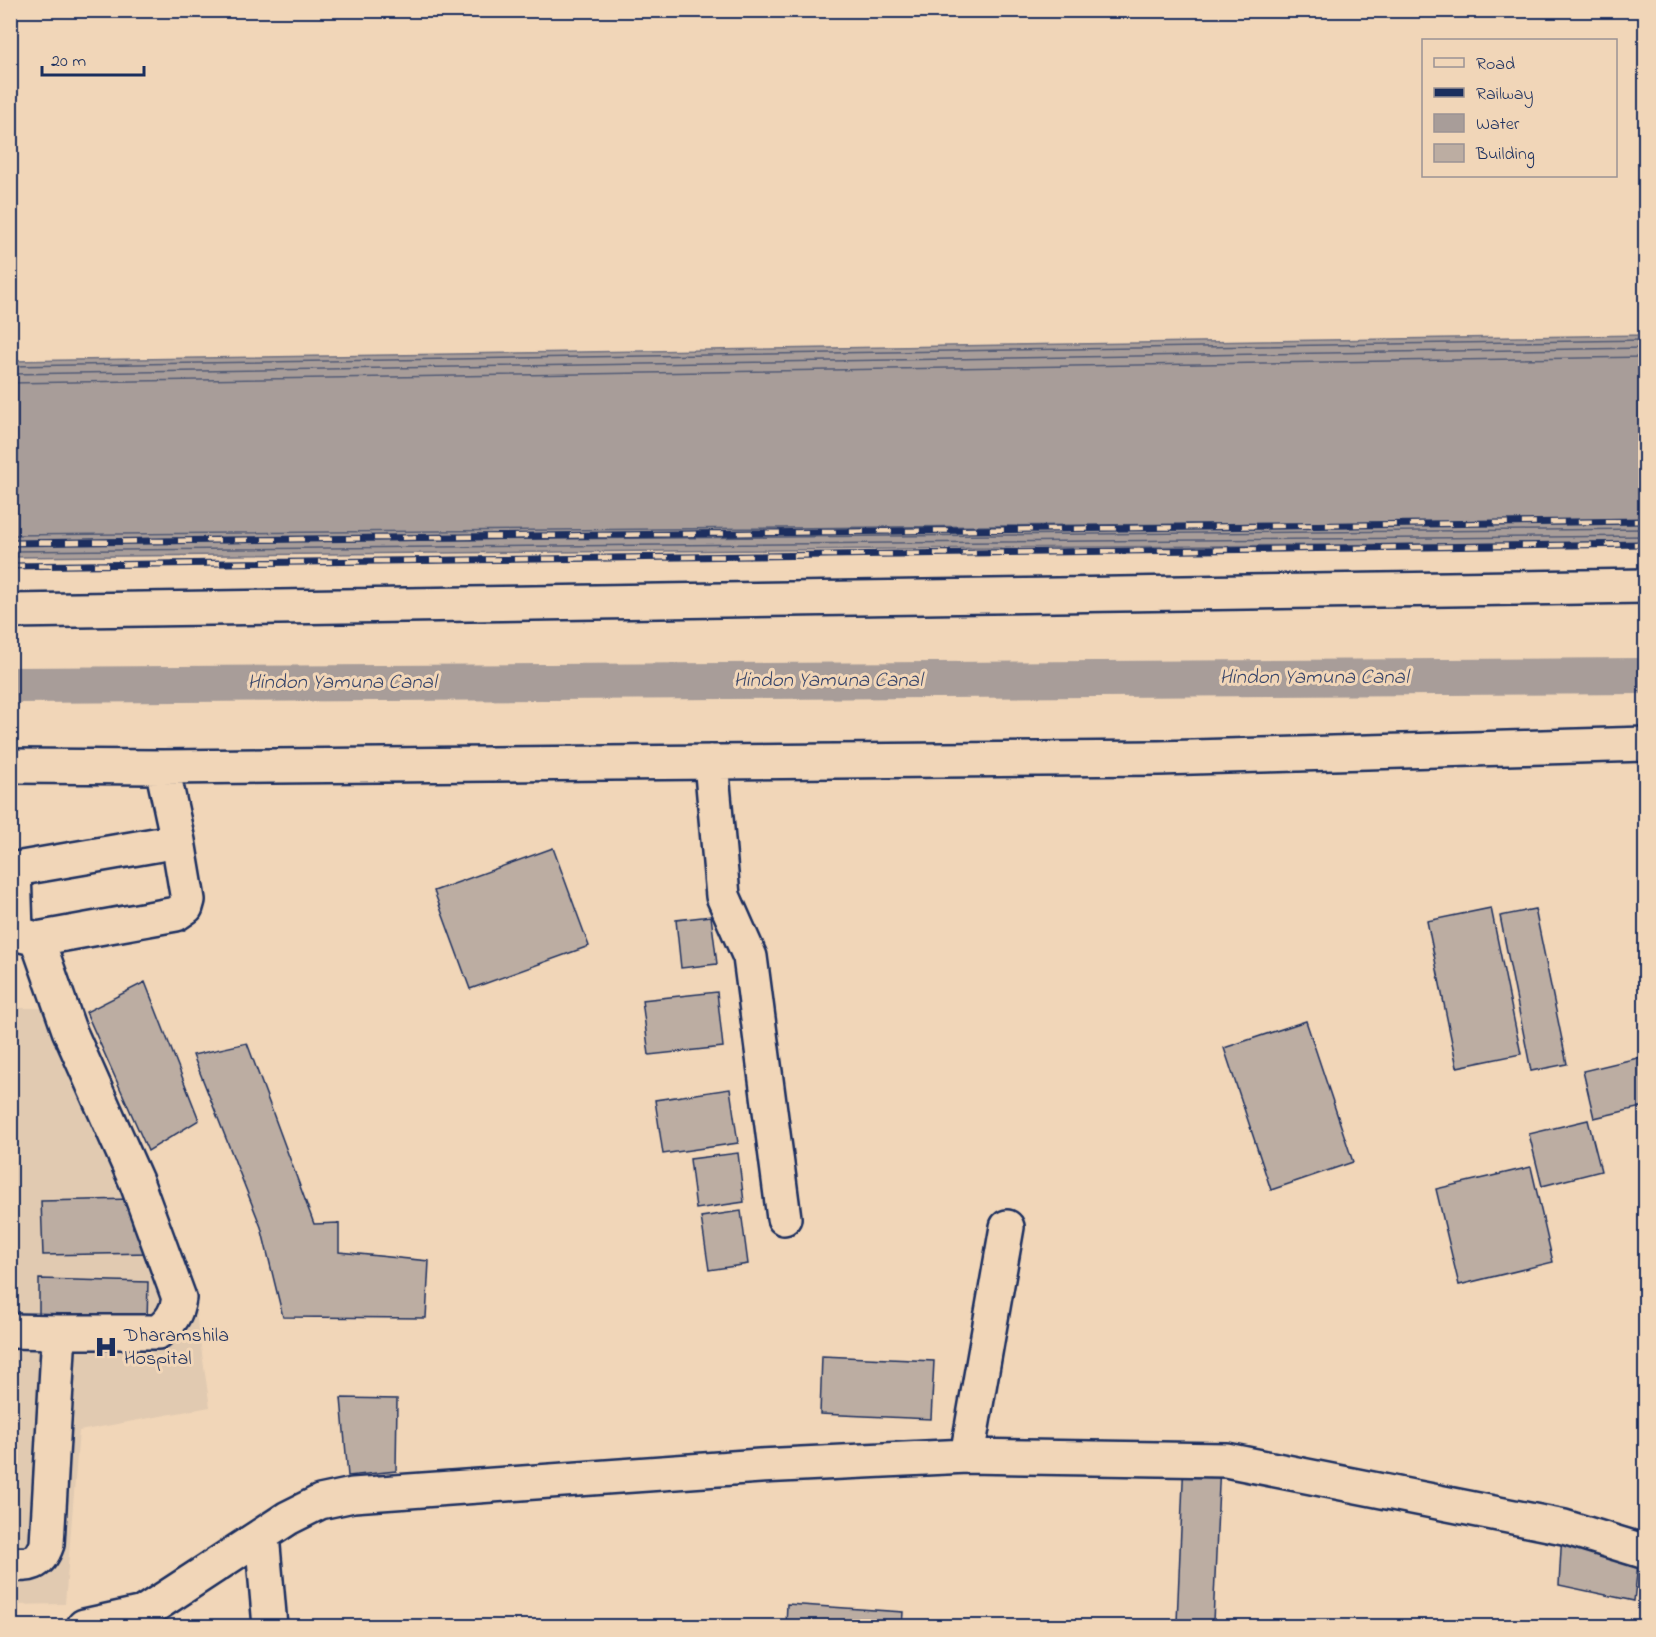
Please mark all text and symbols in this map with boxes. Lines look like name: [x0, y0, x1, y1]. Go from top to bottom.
scale bar: [42, 39, 144, 77]
legend: [1422, 39, 1617, 177]
text: 20 m: [51, 49, 86, 75]
text: Road: [1476, 52, 1515, 78]
text: Railway: [1476, 82, 1533, 108]
text: Water: [1476, 112, 1520, 138]
text: Building: [1475, 142, 1535, 169]
water label: Hindon Yamuna Canal: [1220, 663, 1411, 693]
water label: Hindon Yamuna Canal: [734, 666, 925, 696]
water label: Hindon Yamuna Canal: [248, 668, 439, 698]
place label: Dharamshila Hospital: [123, 1322, 229, 1374]
hospital icon: Dharamshila Hospital: [93, 1334, 119, 1360]

